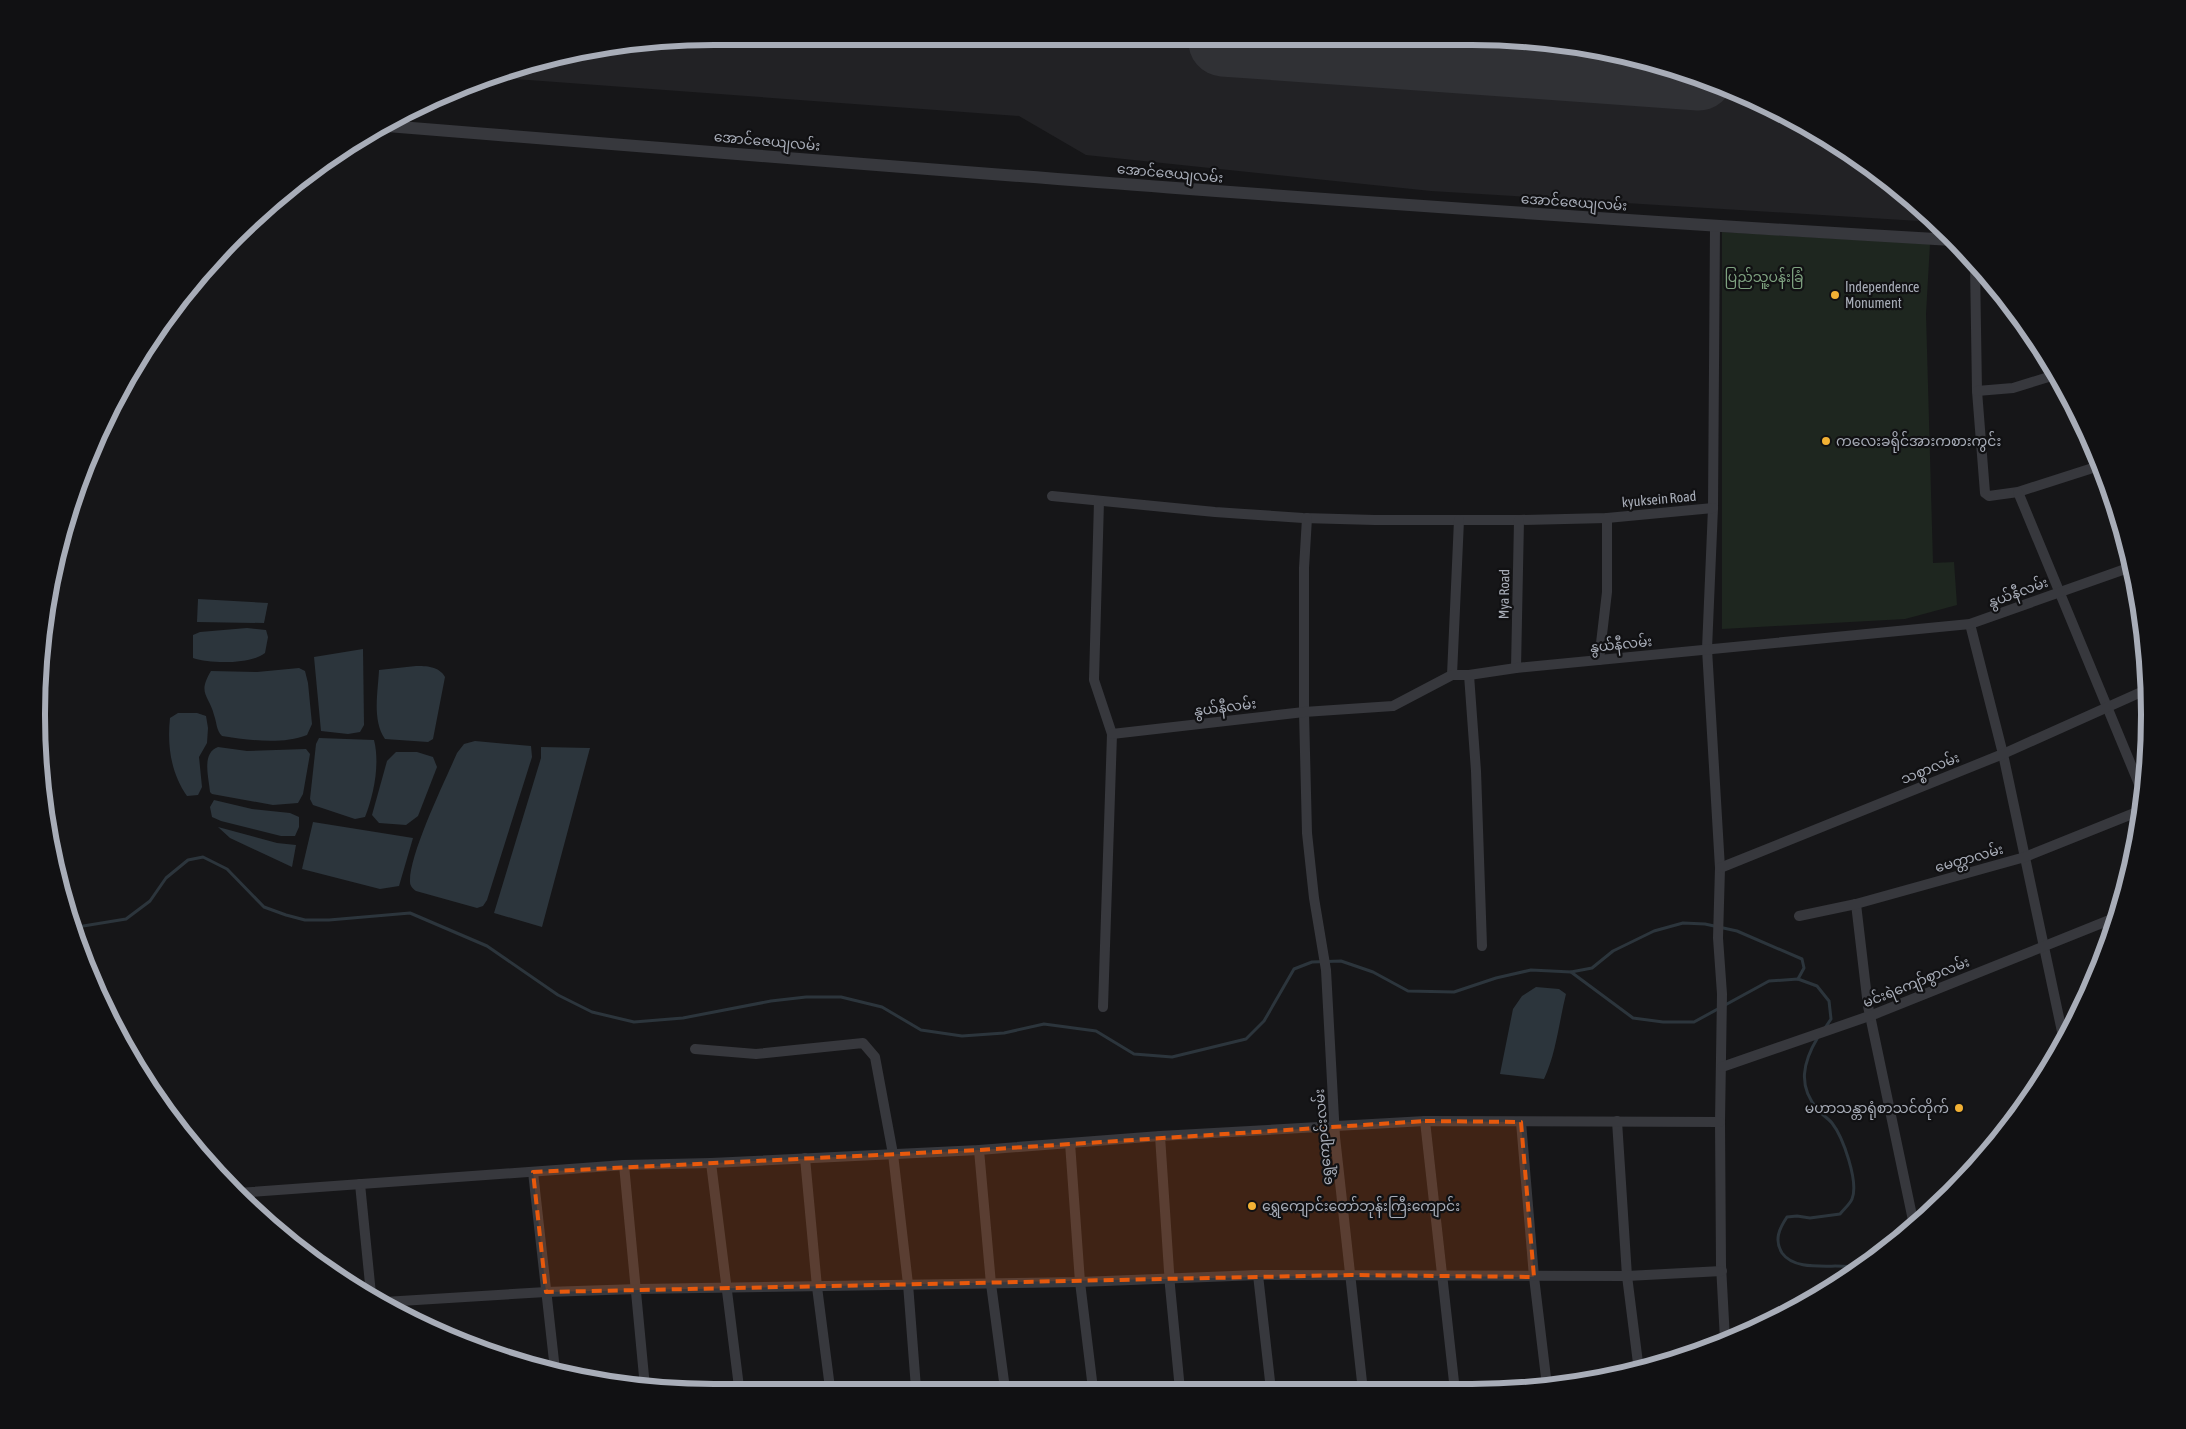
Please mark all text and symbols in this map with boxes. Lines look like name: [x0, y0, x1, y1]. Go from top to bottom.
street label: အောင်ဇေယျလမ်း: [713, 126, 821, 158]
street label: အောင်ဇေယျလမ်း: [1116, 158, 1224, 190]
street label: အောင်ဇေယျလမ်း: [1520, 188, 1628, 218]
park label: ပြည်သူ့ပန်းခြံ: [1725, 267, 1803, 289]
place label: Independence Monument: [1845, 279, 1919, 311]
marker: Independence Monument: [1829, 289, 1841, 301]
place label: ကလေးခရိုင်အားကစားကွင်း: [1836, 431, 2001, 453]
marker: ကလေးခရိုင်အားကစားကွင်း: [1820, 435, 1832, 447]
street label: kyuksein Road: [1621, 488, 1697, 510]
street label: Mya Road: [1496, 569, 1512, 619]
street label: နွယ်နီလမ်း: [1985, 572, 2052, 614]
street label: နွယ်နီလမ်း: [1589, 631, 1653, 659]
street label: နွယ်နီလမ်း: [1193, 693, 1258, 723]
street label: သစ္စာလမ်း: [1898, 747, 1963, 791]
street label: မေတ္တာလမ်း: [1932, 839, 2006, 879]
street label: မင်းရဲကျော်စွာလမ်း: [1860, 952, 1973, 1014]
street label: ရွှေကျောင်းလမ်း: [1309, 1088, 1339, 1186]
place label: မဟာသန္တာရုံစာသင်တိုက်: [1805, 1098, 1949, 1120]
marker: မဟာသန္တာရုံစာသင်တိုက်: [1953, 1102, 1965, 1114]
place label: ရွှေကျောင်းတော်ဘုန်းကြီးကျောင်း: [1262, 1196, 1460, 1218]
marker: ရွှေကျောင်းတော်ဘုန်းကြီးကျောင်း: [1246, 1200, 1258, 1212]

